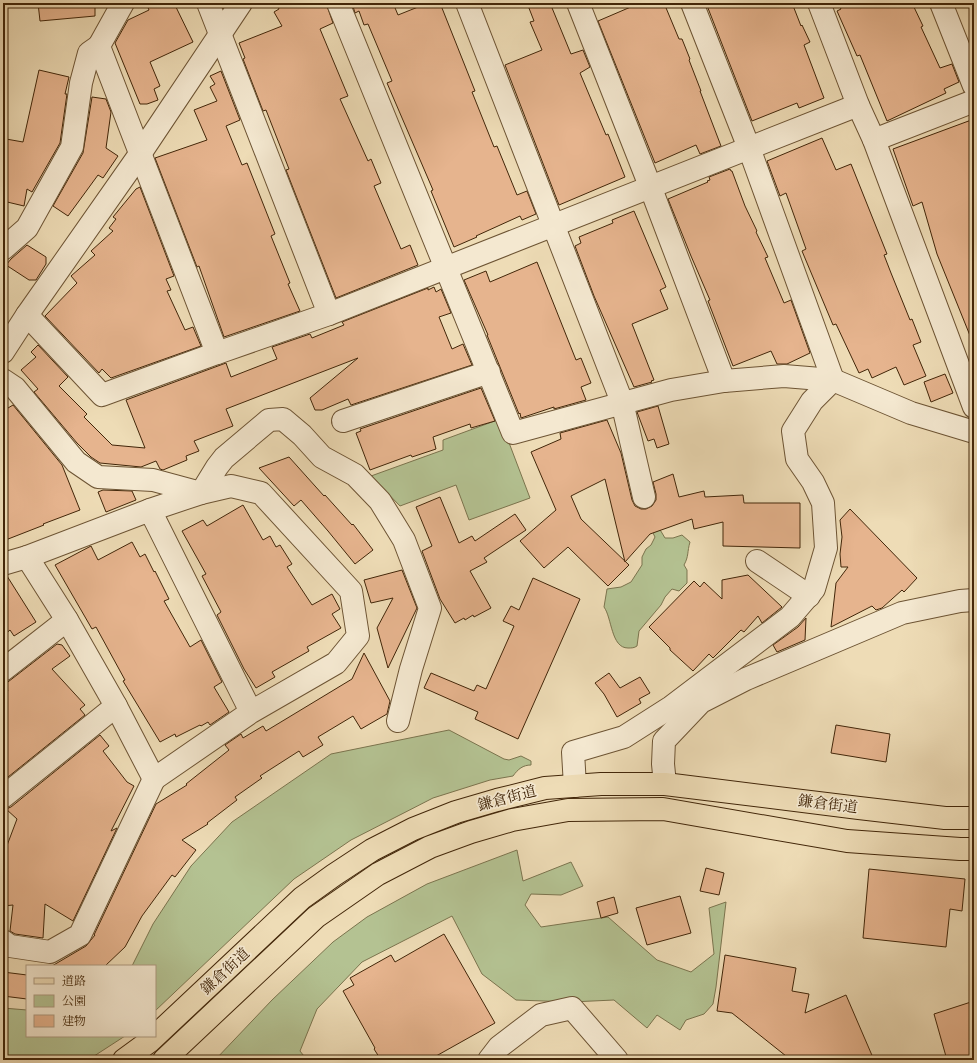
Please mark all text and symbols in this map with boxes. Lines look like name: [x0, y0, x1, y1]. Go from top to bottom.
street label: 鎌倉街道: [476, 782, 539, 817]
street label: 鎌倉街道: [797, 791, 859, 820]
street label: 鎌倉街道: [197, 944, 255, 1000]
legend: [26, 965, 156, 1037]
text: 道路: [62, 974, 86, 990]
text: 公園: [62, 994, 86, 1010]
text: 建物: [62, 1014, 86, 1030]

